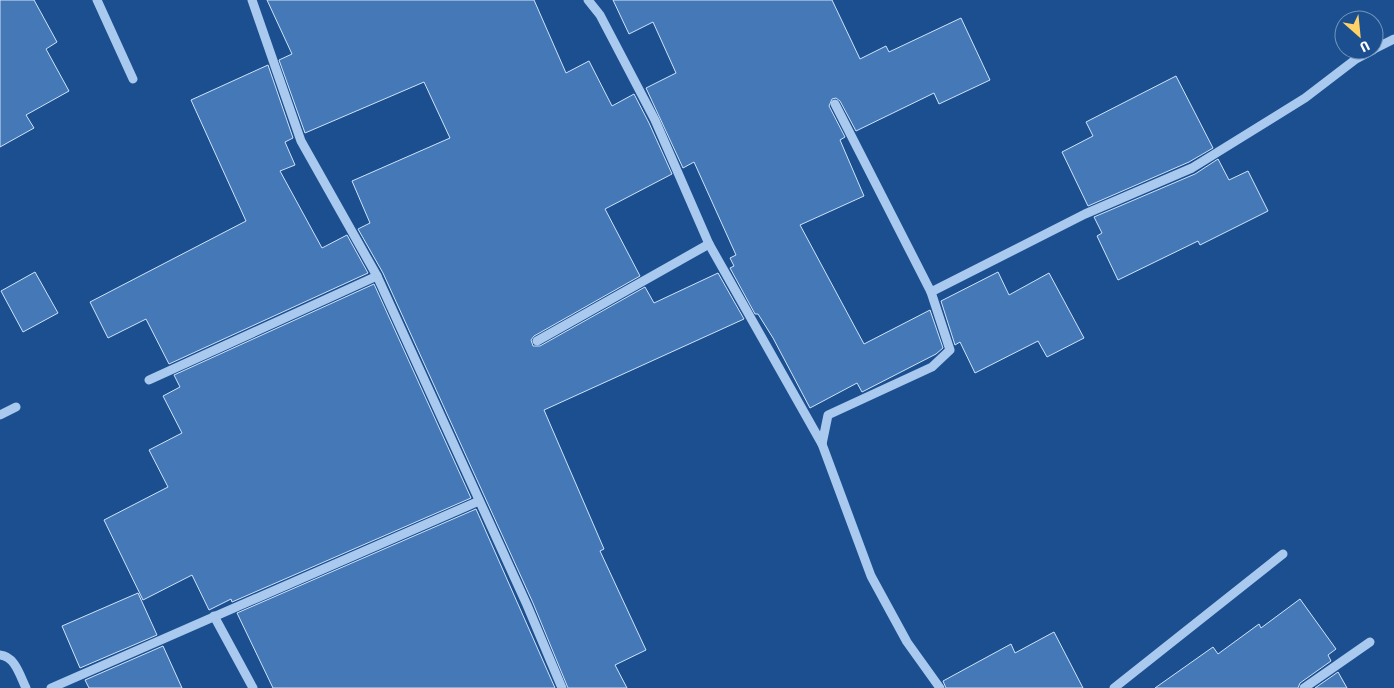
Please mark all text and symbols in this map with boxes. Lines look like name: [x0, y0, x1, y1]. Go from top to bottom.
north arrow: [1334, 10, 1384, 60]
text: U: [1357, 37, 1372, 56]

